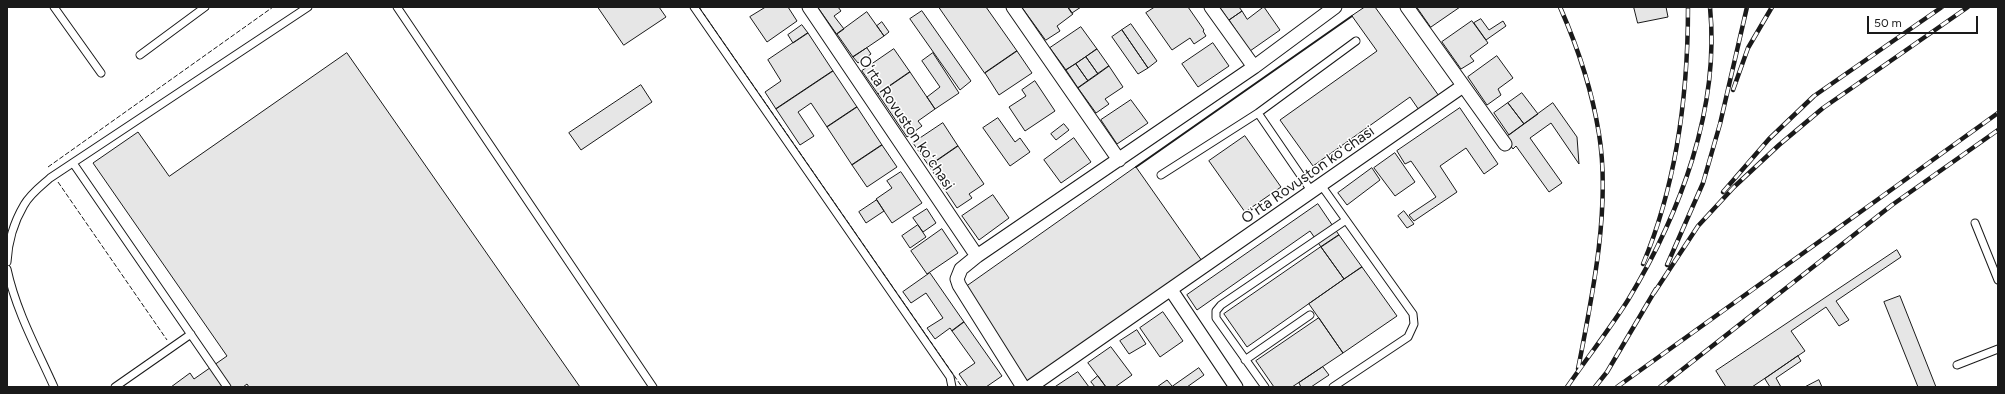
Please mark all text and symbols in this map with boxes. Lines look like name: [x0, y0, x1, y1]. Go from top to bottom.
scale bar: [1869, 8, 1980, 34]
text: 50 m: [1874, 16, 1902, 30]
street label: Oʻrta Rovuston koʻchasi: [854, 52, 958, 194]
street label: Oʻrta Rovuston koʻchasi: [1238, 122, 1378, 228]

